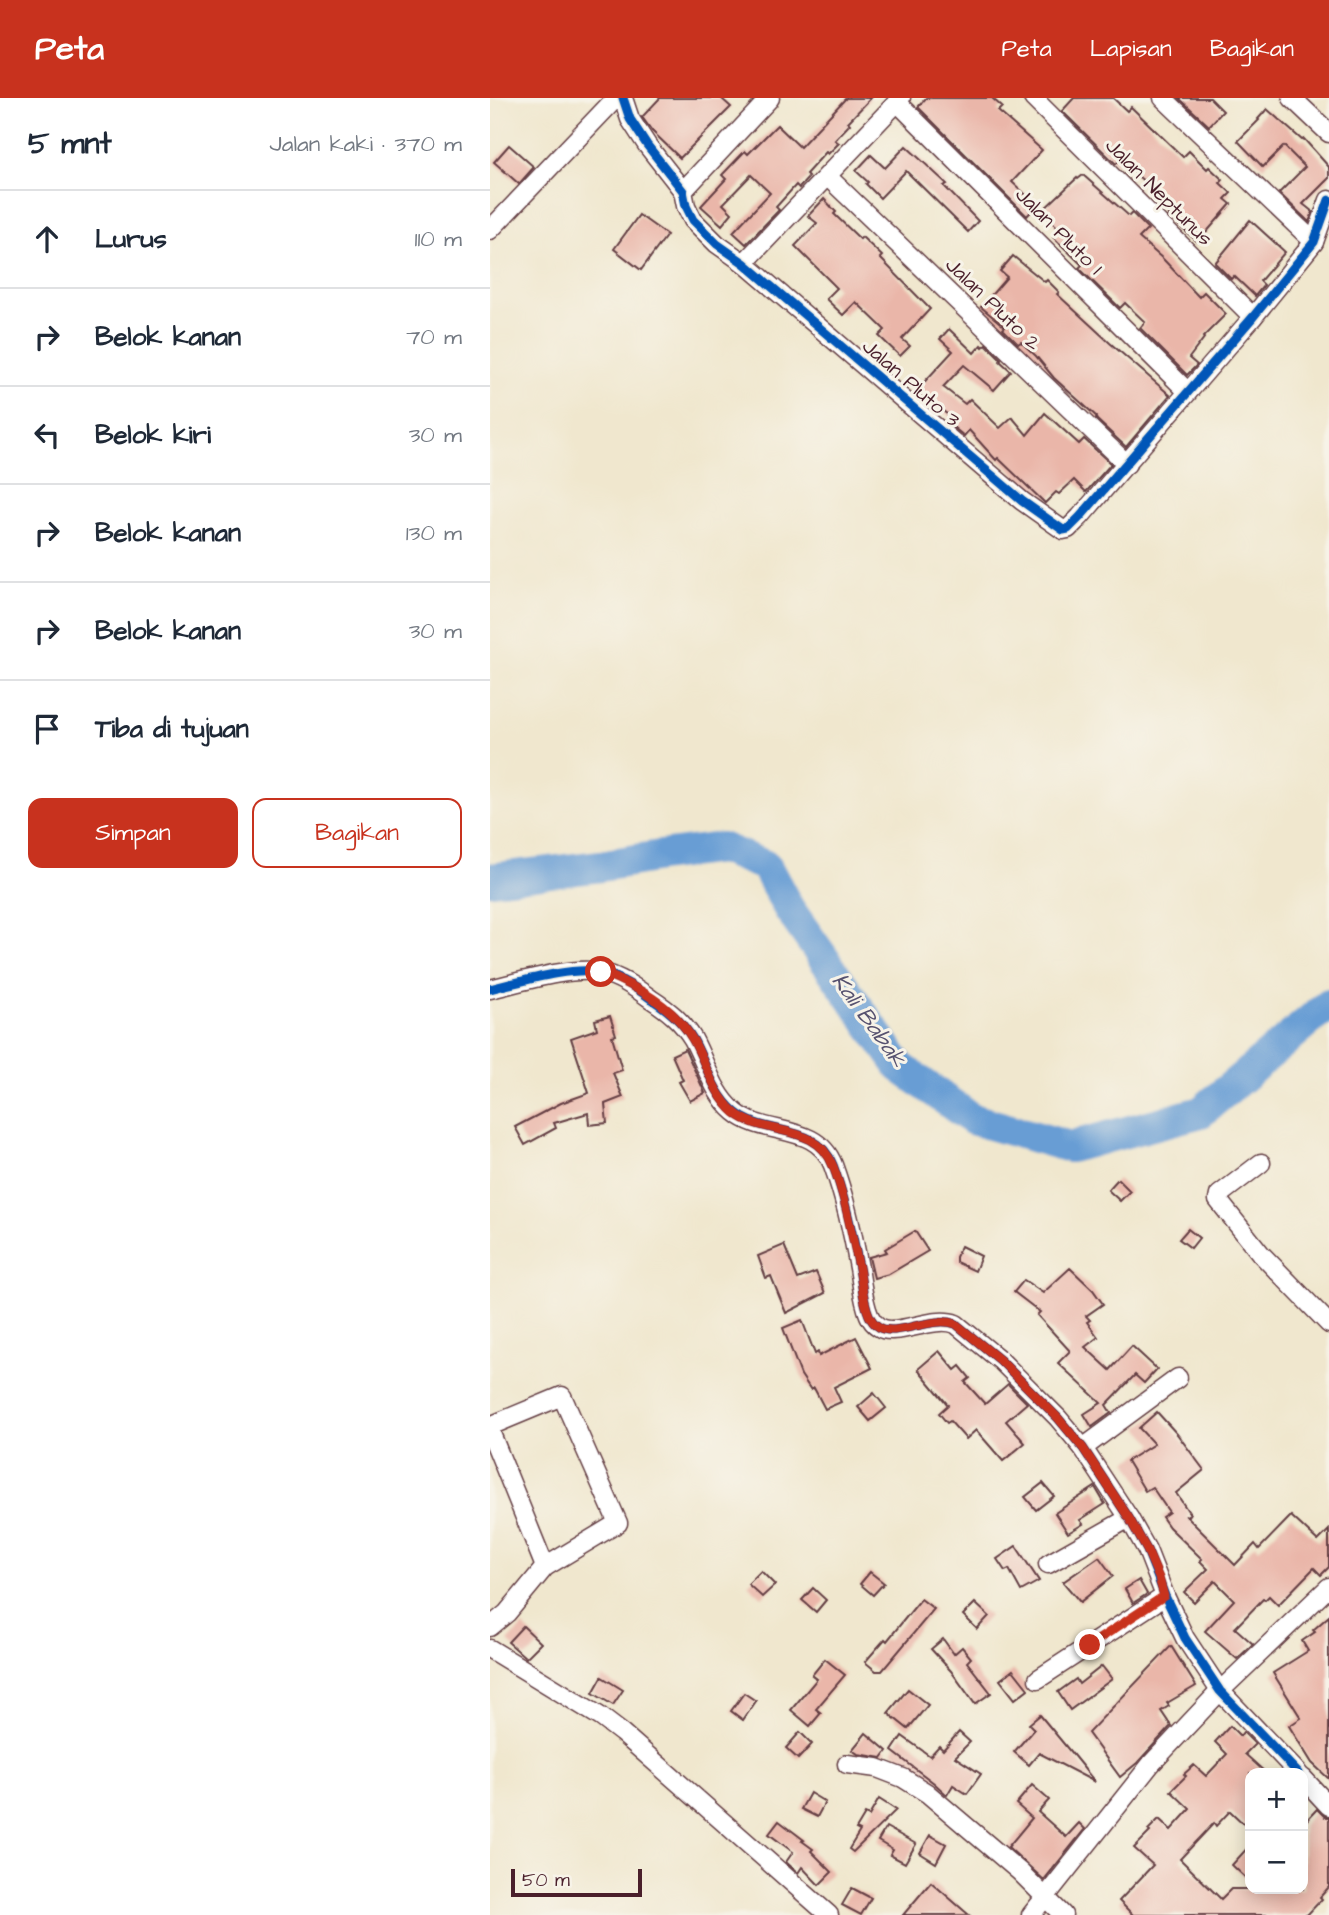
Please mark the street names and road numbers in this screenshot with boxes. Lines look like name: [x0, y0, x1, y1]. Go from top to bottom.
street label: Jalan Neptunus: [1098, 132, 1219, 253]
street label: Jalan Pluto 1: [1009, 181, 1110, 282]
street label: Jalan Pluto 2: [939, 251, 1047, 357]
street label: Jalan Pluto 3: [856, 332, 967, 434]

